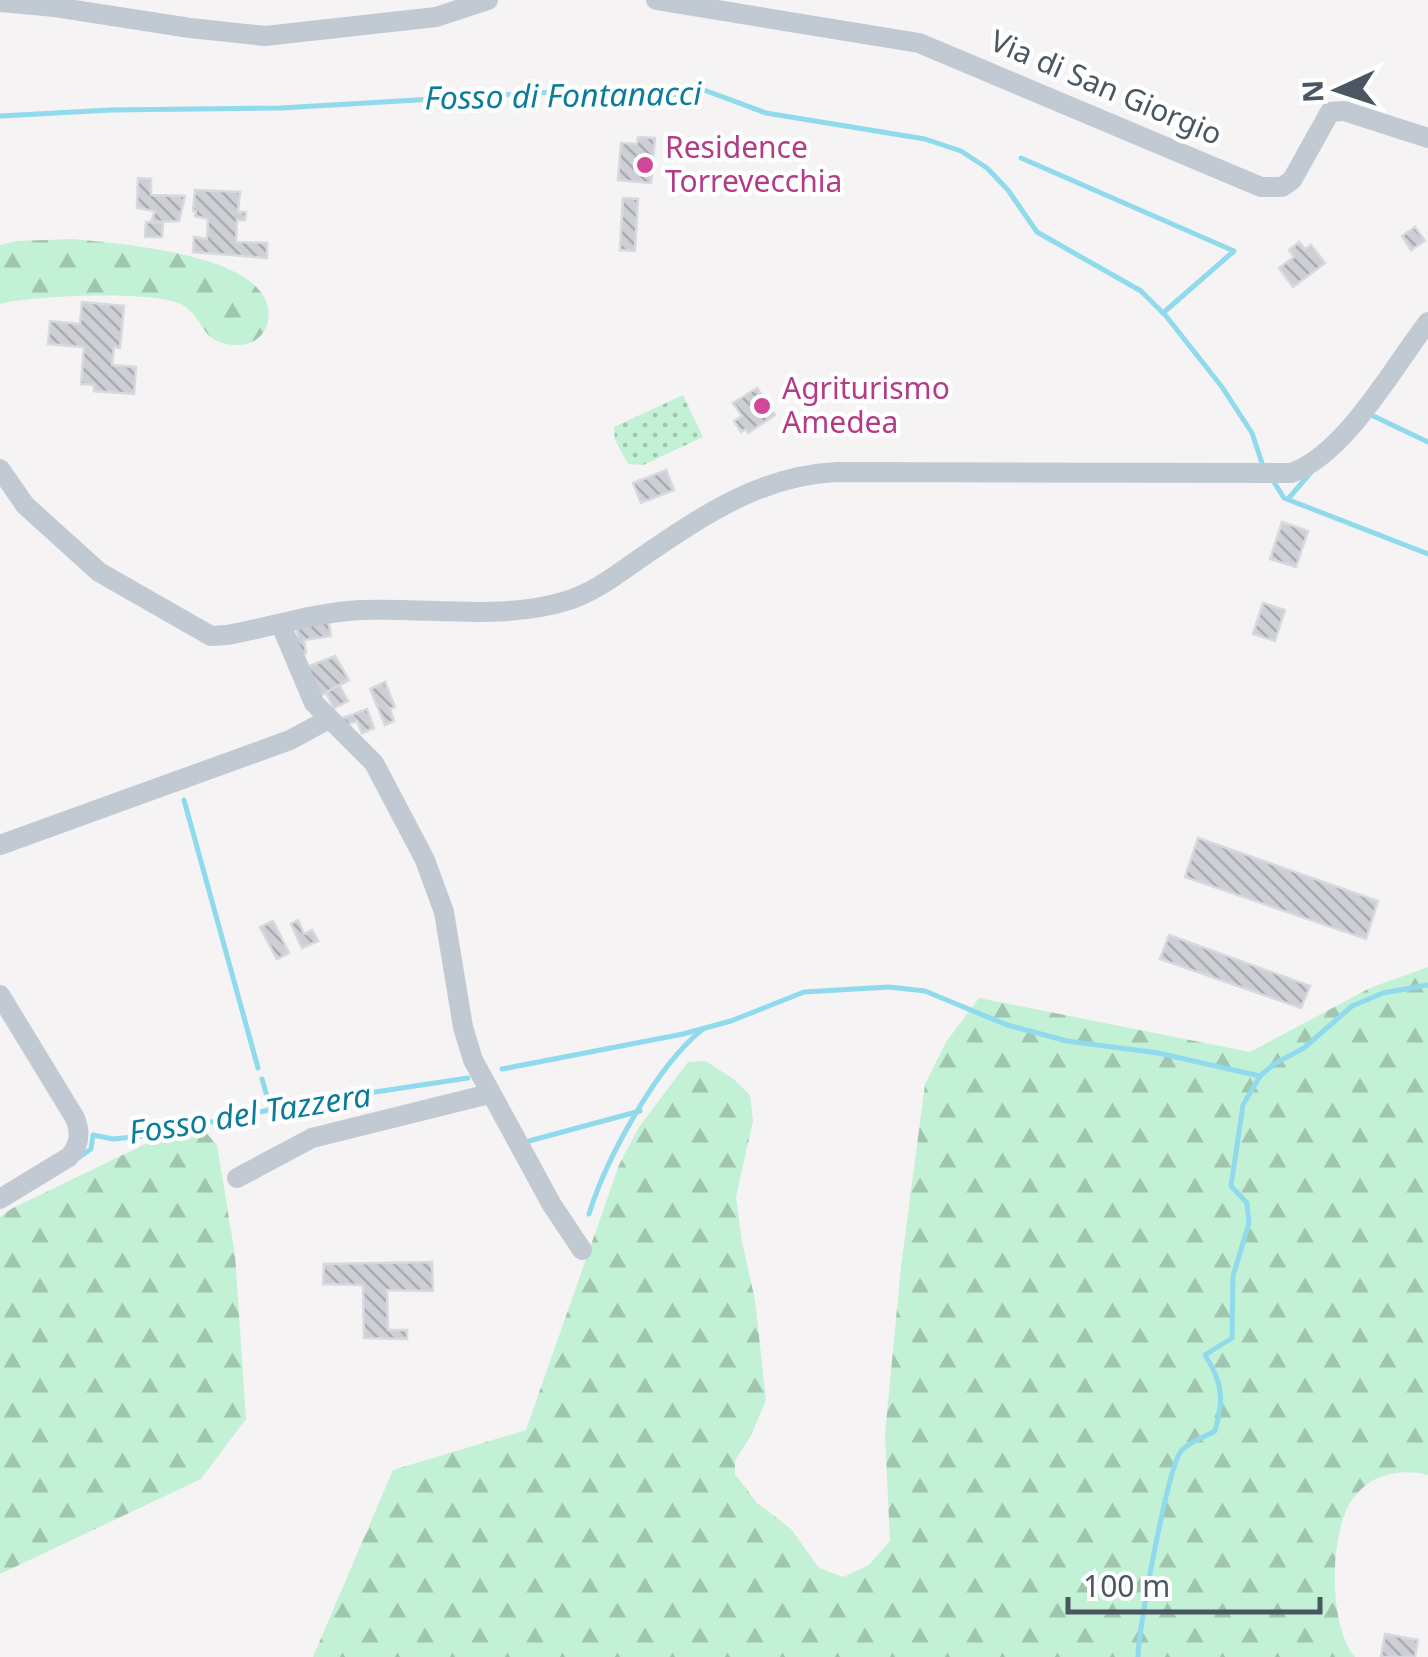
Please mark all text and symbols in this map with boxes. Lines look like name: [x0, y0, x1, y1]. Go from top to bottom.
street label: Via di San Giorgio: [984, 19, 1229, 154]
north arrow: [1288, 40, 1388, 140]
water label: Fosso di Fontanacci: [424, 71, 703, 118]
text: N: [1292, 79, 1332, 104]
place label: Residence Torrevecchia: [665, 126, 842, 201]
marker: Residence Torrevecchia: [634, 154, 656, 176]
place label: Agriturismo Amedea: [782, 367, 950, 442]
marker: Agriturismo Amedea: [751, 395, 773, 417]
water label: Fosso del Tazzera: [126, 1072, 374, 1153]
scale bar: [1068, 1552, 1320, 1614]
text: 100 m: [1083, 1565, 1170, 1606]

